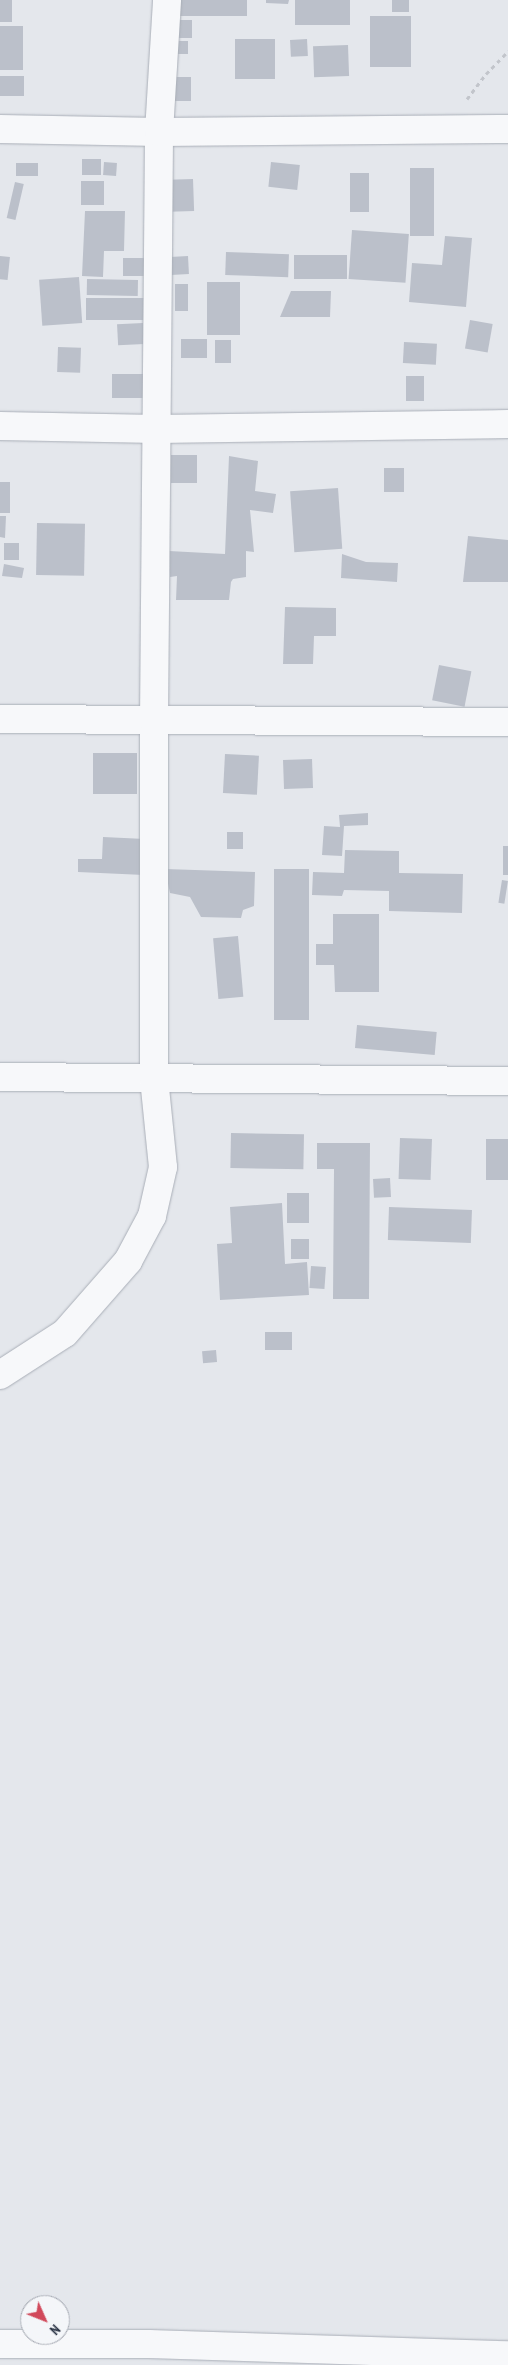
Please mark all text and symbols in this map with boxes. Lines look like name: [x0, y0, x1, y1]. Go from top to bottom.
north arrow: [20, 2295, 70, 2345]
text: N: [46, 2321, 64, 2339]

